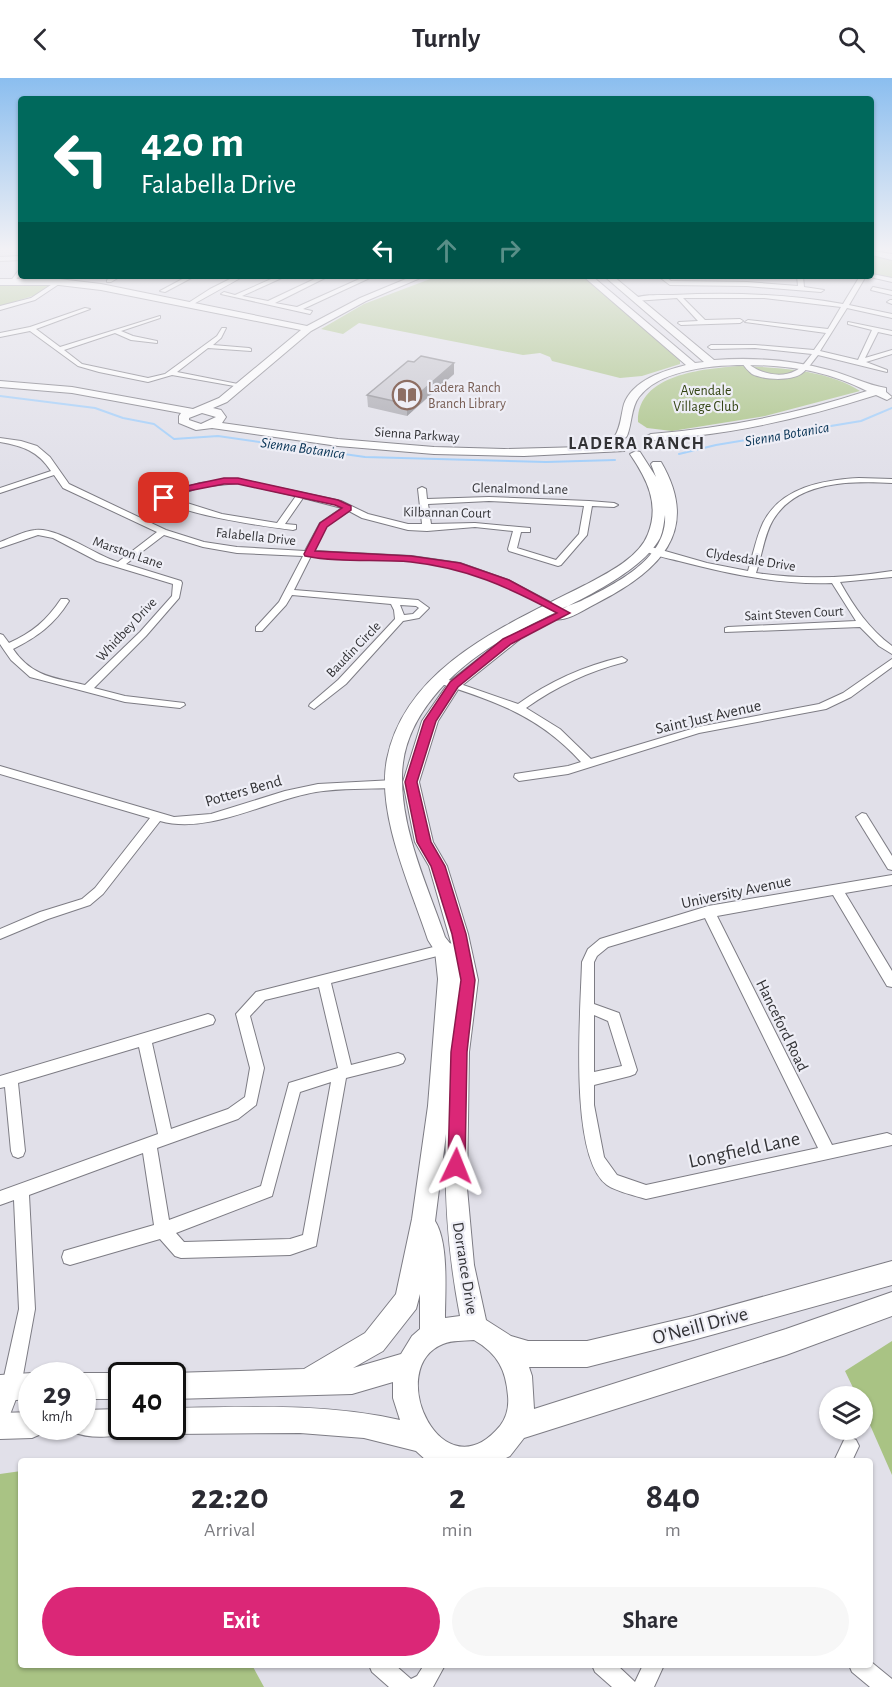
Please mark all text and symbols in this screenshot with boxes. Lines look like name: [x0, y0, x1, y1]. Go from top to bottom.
icon: back: [24, 23, 57, 56]
icon: search: [835, 23, 868, 56]
text: Turnly: [412, 25, 480, 52]
icon: left: [42, 120, 120, 198]
text: 420 m: [141, 122, 244, 164]
text: Falabella Drive: [141, 171, 296, 198]
icon: left: [367, 234, 400, 267]
icon: ahead: [430, 234, 463, 267]
icon: right: [493, 234, 526, 267]
library icon: Ladera Ranch Branch Library: [391, 379, 423, 411]
place label: Ladera Ranch Branch Library: [428, 381, 506, 411]
park label: Avendale Village Club: [673, 384, 739, 414]
water label: Sienna Botanica: [744, 420, 830, 449]
street label: Sienna Parkway: [374, 425, 460, 445]
water label: Sienna Botanica: [260, 435, 346, 462]
district label: LADERA RANCH: [568, 435, 706, 453]
pin: [138, 472, 189, 523]
icon: arrive: [147, 481, 180, 514]
street label: Glenalmond Lane: [472, 481, 568, 497]
street label: Kilbannan Court: [403, 505, 492, 521]
street label: Falabella Drive: [215, 526, 297, 548]
street label: Marston Lane: [91, 534, 165, 571]
street label: Clydesdale Drive: [705, 546, 797, 574]
street label: Whidbey Drive: [94, 595, 160, 664]
street label: Saint Steven Court: [744, 604, 844, 624]
street label: Baudin Circle: [324, 619, 384, 680]
street label: Saint Just Avenue: [654, 697, 763, 737]
street label: Potters Bend: [203, 772, 283, 810]
street label: University Avenue: [680, 873, 793, 912]
street label: Hanceford Road: [753, 977, 811, 1074]
street label: Longfield Lane: [687, 1128, 802, 1172]
position arrow: [424, 1134, 488, 1198]
street label: Dorrance Drive: [450, 1221, 480, 1315]
street label: O'Neill Drive: [650, 1304, 750, 1348]
speed limit sign: 40: [108, 1362, 186, 1440]
text: 29: [43, 1379, 71, 1409]
map controls: [819, 1386, 873, 1440]
button: layers: [819, 1386, 873, 1440]
text: km/h: [42, 1409, 72, 1424]
text: 22:20: [191, 1479, 269, 1515]
text: 2: [449, 1479, 466, 1515]
text: 840: [646, 1479, 700, 1515]
text: Arrival: [204, 1520, 255, 1540]
text: min: [442, 1520, 473, 1540]
text: m: [665, 1520, 681, 1540]
button: Exit: [42, 1587, 440, 1656]
button: Share: [452, 1587, 849, 1656]

